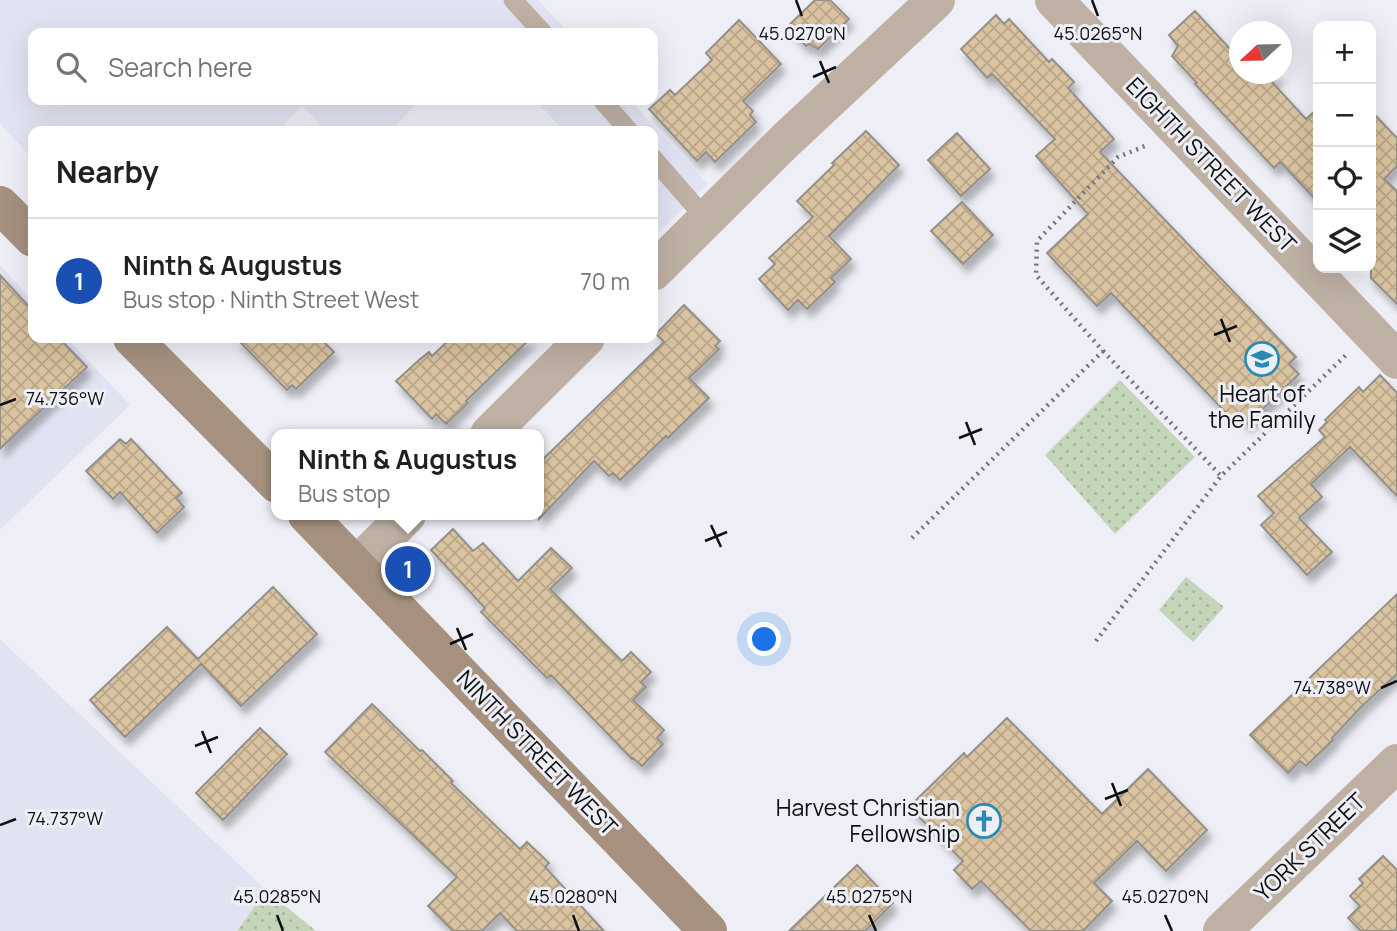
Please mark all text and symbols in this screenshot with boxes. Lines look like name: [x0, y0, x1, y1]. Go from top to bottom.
text: 45.0270°N: [758, 21, 846, 45]
text: 45.0265°N: [1054, 21, 1142, 45]
north arrow: [1229, 21, 1292, 84]
map controls: [1313, 21, 1376, 273]
button: +: [1313, 21, 1376, 84]
search box: [28, 28, 658, 105]
icon: search: [52, 48, 90, 86]
text: Search here: [108, 49, 253, 85]
street label: EIGHTH STREET WEST: [1119, 70, 1304, 259]
button: −: [1313, 84, 1376, 147]
button: locate: [1313, 147, 1376, 210]
text: Nearby: [56, 151, 159, 192]
button: layers: [1313, 210, 1376, 273]
text: Ninth & Augustus: [123, 247, 342, 283]
text: 1: [74, 265, 84, 297]
text: 70 m: [580, 265, 630, 297]
text: Bus stop · Ninth Street West: [123, 283, 419, 315]
school or university icon: Heart of the Family: [1243, 340, 1281, 378]
place label: Heart of the Family: [1208, 377, 1316, 435]
text: 74.736°W: [26, 386, 104, 410]
popup: [271, 429, 544, 520]
text: Ninth & Augustus: [298, 441, 517, 477]
text: Bus stop: [298, 477, 390, 509]
pin: 1: [385, 543, 431, 595]
your location: [747, 622, 781, 656]
street label: NINTH STREET WEST: [450, 662, 626, 842]
text: 74.738°W: [1293, 675, 1371, 699]
street label: YORK STREET: [1247, 785, 1372, 908]
place label: Harvest Christian Fellowship: [776, 791, 960, 849]
church icon: Harvest Christian Fellowship: [965, 802, 1003, 840]
text: 74.737°W: [27, 806, 103, 830]
text: 45.0285°N: [233, 884, 321, 908]
text: 45.0280°N: [529, 884, 617, 908]
text: 45.0275°N: [826, 884, 912, 908]
text: 45.0270°N: [1121, 884, 1209, 908]

